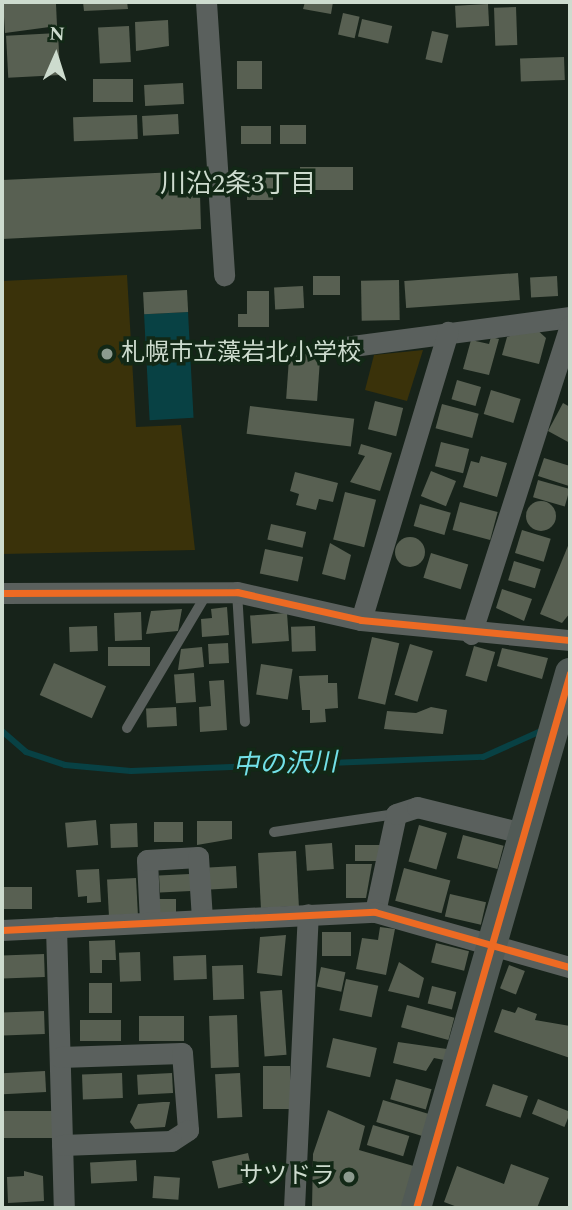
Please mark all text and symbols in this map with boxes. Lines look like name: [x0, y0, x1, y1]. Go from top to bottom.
text: N: [49, 20, 66, 49]
north arrow: [21, 21, 91, 91]
district label: 川沿2条3丁目: [160, 169, 316, 201]
place label: 札幌市立藻岩北小学校: [121, 340, 361, 368]
marker: 札幌市立藻岩北小学校: [99, 346, 115, 362]
water label: 中の沢川: [232, 748, 338, 782]
place label: サツドラ: [239, 1163, 335, 1191]
marker: サツドラ: [341, 1169, 357, 1185]

